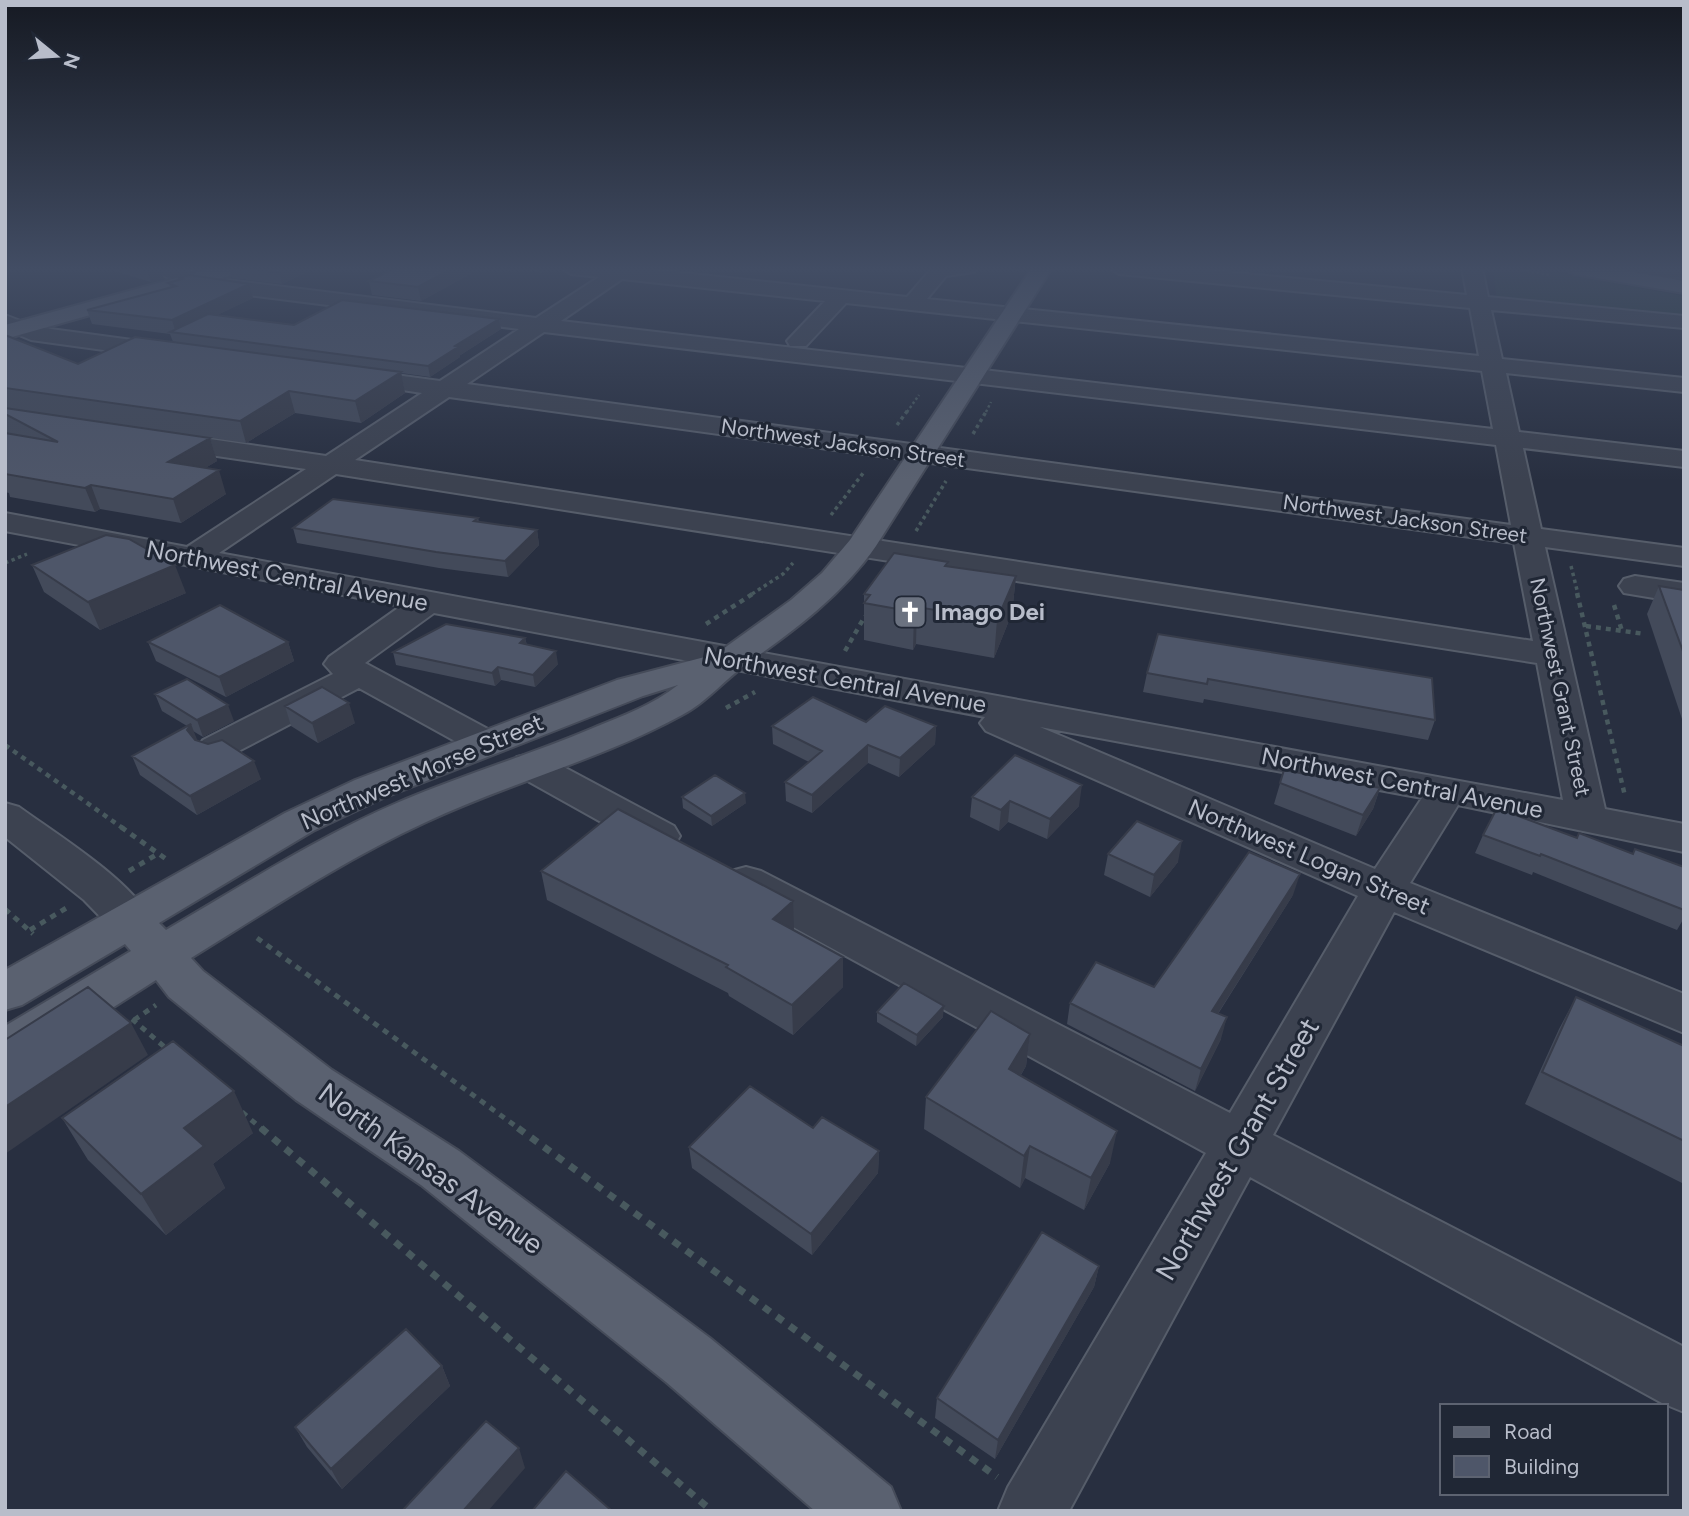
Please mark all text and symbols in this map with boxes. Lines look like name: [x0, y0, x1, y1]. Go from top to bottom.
north arrow: [21, 21, 91, 91]
text: N: [58, 51, 85, 72]
street label: Northwest Jackson Street: [719, 413, 967, 472]
street label: Northwest Jackson Street: [1281, 489, 1529, 548]
street label: Northwest Central Avenue: [144, 534, 430, 617]
street label: Northwest Grant Street: [1525, 575, 1596, 799]
church icon: Imago Dei: [891, 593, 929, 631]
place label: Imago Dei: [934, 597, 1045, 626]
street label: Northwest Central Avenue: [702, 640, 989, 719]
street label: Northwest Morse Street: [296, 707, 547, 836]
street label: Northwest Central Avenue: [1259, 741, 1545, 824]
street label: Northwest Logan Street: [1184, 792, 1435, 921]
street label: Northwest Grant Street: [1148, 1012, 1326, 1286]
street label: North Kansas Avenue: [312, 1075, 550, 1261]
legend: [1440, 1404, 1668, 1495]
text: Road: [1504, 1419, 1552, 1444]
text: Building: [1504, 1454, 1579, 1479]

